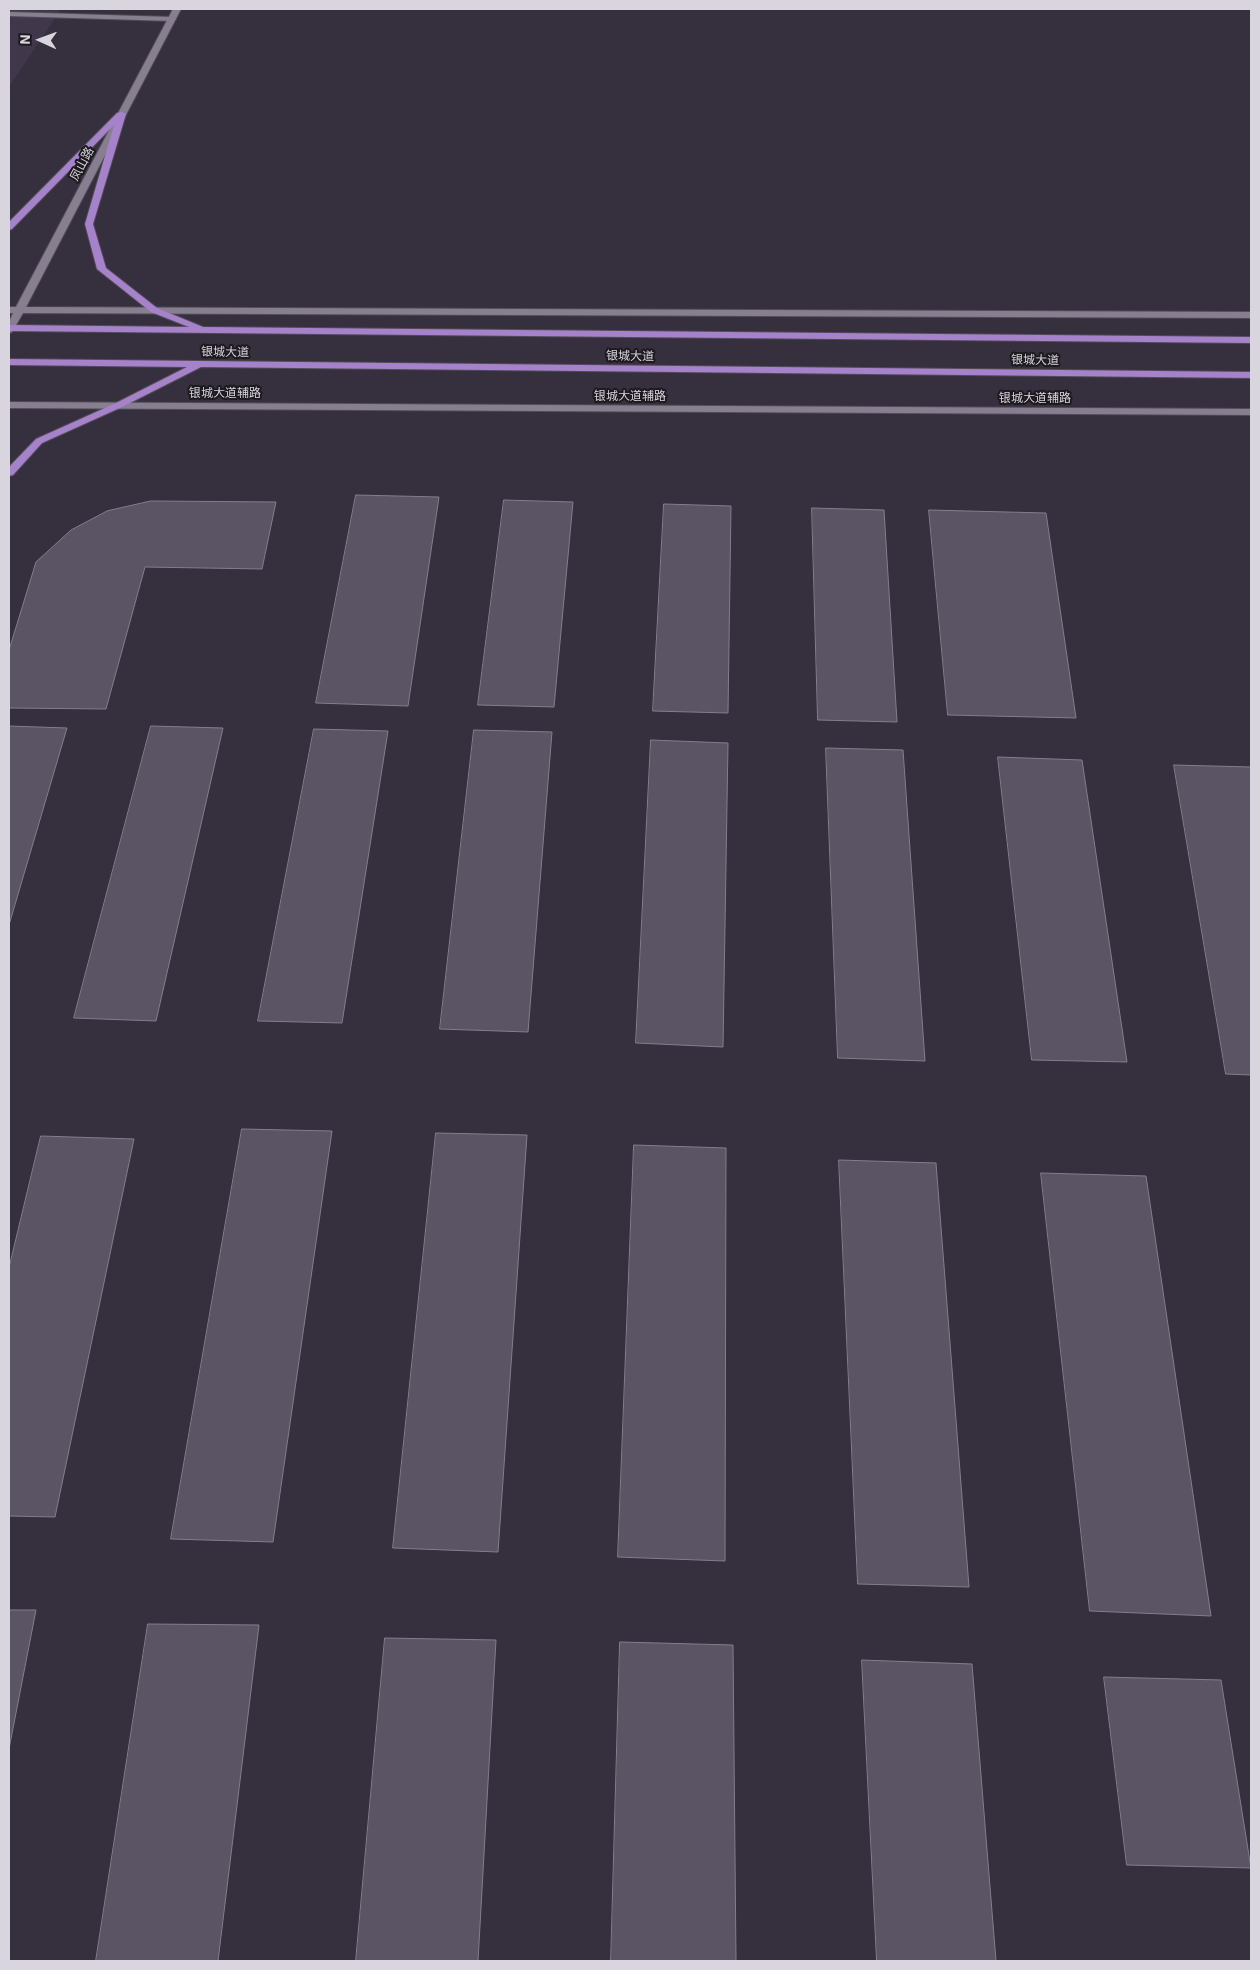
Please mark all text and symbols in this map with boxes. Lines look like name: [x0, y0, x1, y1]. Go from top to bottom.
north arrow: [15, 15, 65, 65]
text: N: [16, 34, 33, 45]
street label: 凤山路: [67, 145, 97, 183]
street label: 银城大道: [201, 344, 249, 360]
street label: 银城大道: [606, 348, 654, 364]
street label: 银城大道: [1011, 352, 1059, 368]
street label: 银城大道辅路: [189, 386, 261, 400]
street label: 银城大道辅路: [594, 389, 666, 403]
street label: 银城大道辅路: [999, 391, 1071, 405]

